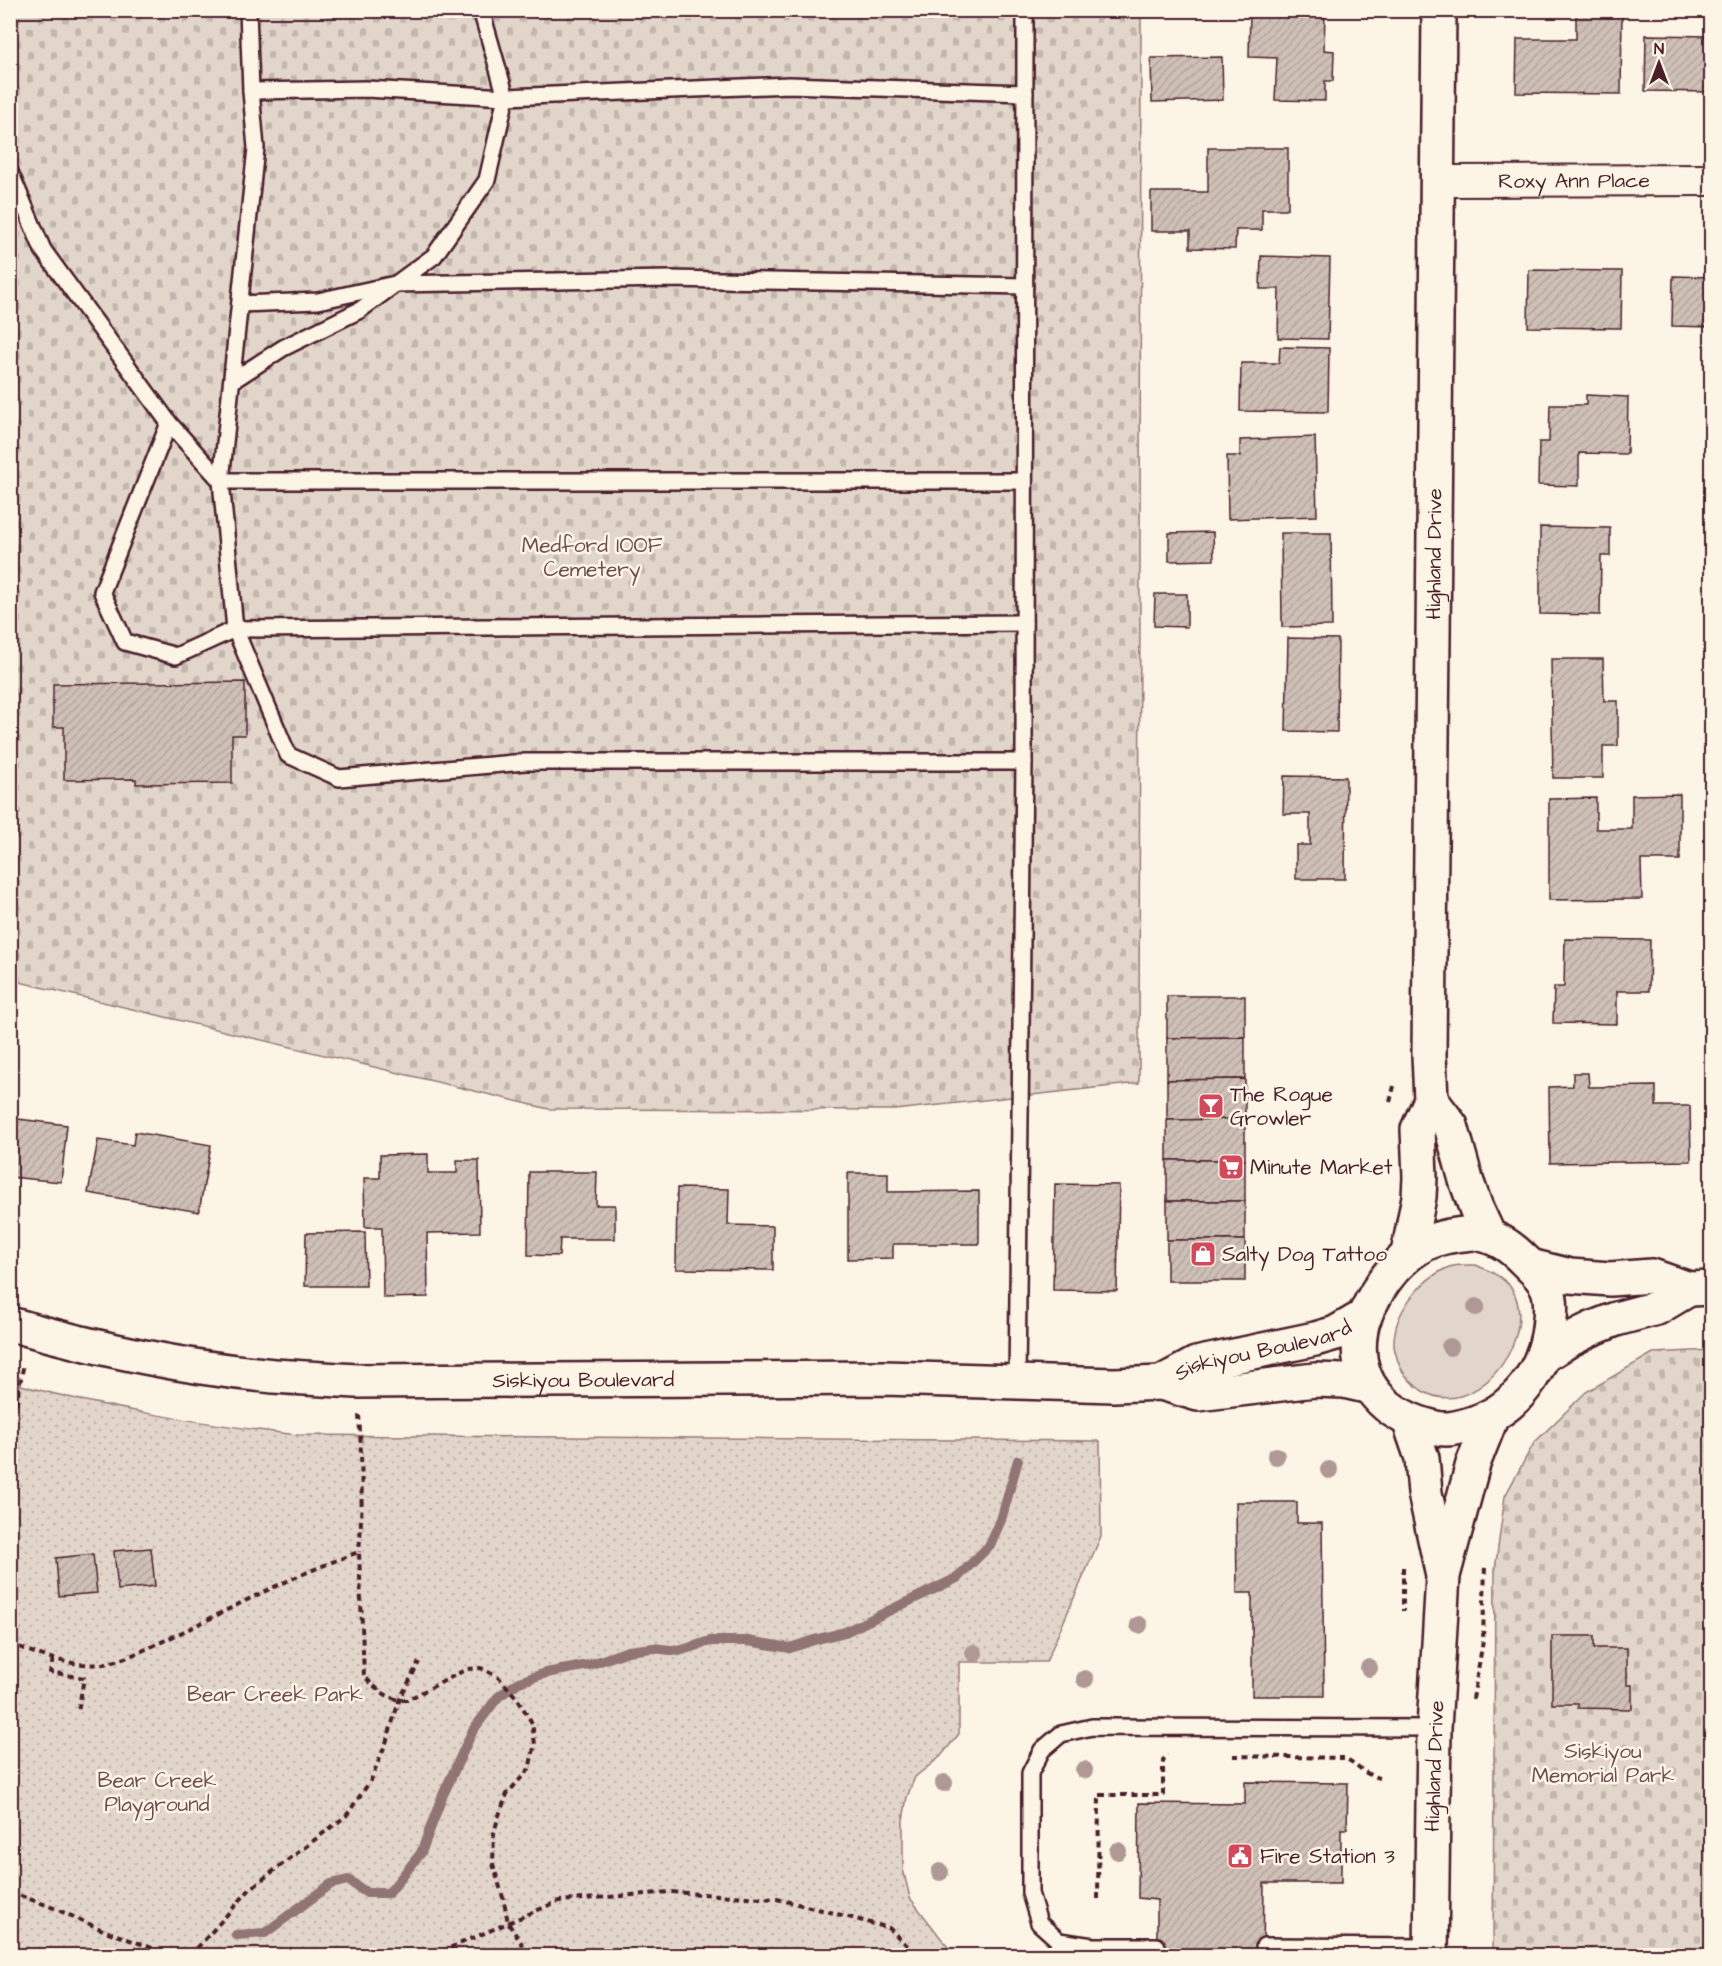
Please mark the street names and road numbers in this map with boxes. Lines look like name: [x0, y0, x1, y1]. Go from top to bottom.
street label: Roxy Ann Place: [1498, 166, 1650, 198]
street label: Highland Drive: [1419, 488, 1450, 620]
street label: Siskiyou Boulevard: [1169, 1313, 1357, 1388]
street label: Siskiyou Boulevard: [492, 1365, 675, 1397]
street label: Highland Drive: [1418, 1700, 1453, 1832]

